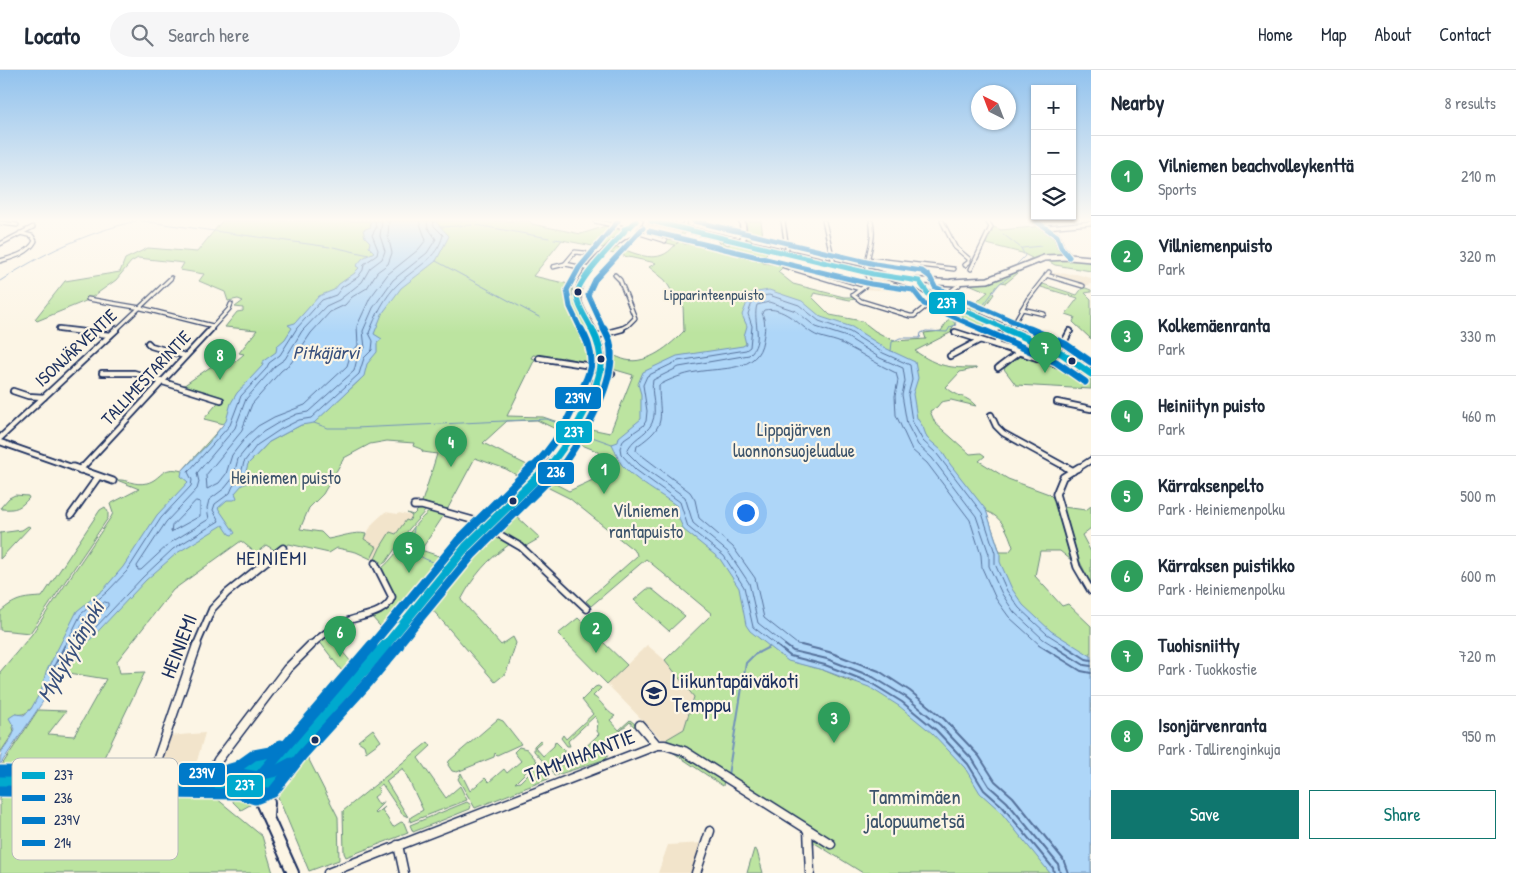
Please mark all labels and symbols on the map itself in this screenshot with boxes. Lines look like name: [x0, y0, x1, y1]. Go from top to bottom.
north arrow: [971, 85, 1016, 130]
park label: Lipparinteenpuisto: [664, 284, 764, 305]
unlabelled marker: [573, 287, 583, 297]
line badge: 237: [928, 291, 966, 315]
text: 237: [937, 293, 957, 312]
street label: ISONJÄRVENTIE: [29, 303, 122, 392]
street label: TALLIMESTARINTIE: [95, 325, 196, 431]
pin: 7: [1029, 332, 1061, 373]
pin: 8: [204, 339, 236, 380]
water label: Pitkäjärvi: [293, 339, 361, 365]
unlabelled marker: [596, 354, 606, 364]
unlabelled marker: [1067, 356, 1077, 366]
line badge: 239V: [554, 386, 602, 410]
text: 239V: [565, 388, 592, 407]
park label: Lippajärven luonnonsuojelualue: [733, 417, 855, 463]
line badge: 237: [555, 420, 593, 444]
text: 237: [564, 422, 584, 441]
pin: 4: [435, 426, 467, 467]
pin: 1: [588, 453, 620, 494]
line badge: 236: [537, 461, 575, 485]
text: 236: [547, 462, 566, 481]
park label: Heiniemen puisto: [231, 465, 341, 490]
unlabelled marker: [508, 496, 518, 506]
park label: Vilniemen rantapuisto: [609, 498, 683, 544]
your location: [733, 500, 759, 526]
pin: 5: [393, 532, 425, 573]
district label: HEINIEMI: [236, 544, 308, 571]
water label: Myllykylänjoki: [29, 593, 112, 707]
street label: HEINIEMI: [153, 609, 204, 682]
pin: 2: [580, 612, 612, 653]
pin: 6: [324, 616, 356, 657]
place label: Liikuntapäiväkoti Temppu: [672, 666, 799, 719]
school or university icon: Liikuntapäiväkoti Temppu: [641, 680, 667, 706]
pin: 3: [818, 702, 850, 743]
street label: TAMMIHAANTIE: [521, 721, 639, 790]
unlabelled marker: [310, 735, 320, 745]
legend: [12, 758, 178, 860]
line badge: 239V: [178, 762, 226, 786]
text: 239V: [189, 763, 216, 782]
text: 237: [54, 765, 74, 784]
line badge: 237: [226, 774, 264, 798]
text: 237: [235, 775, 255, 794]
park label: Tammimäen jalopuumetsä: [862, 782, 965, 835]
text: 236: [54, 788, 73, 807]
text: 239V: [54, 810, 80, 829]
text: 214: [54, 833, 71, 852]

